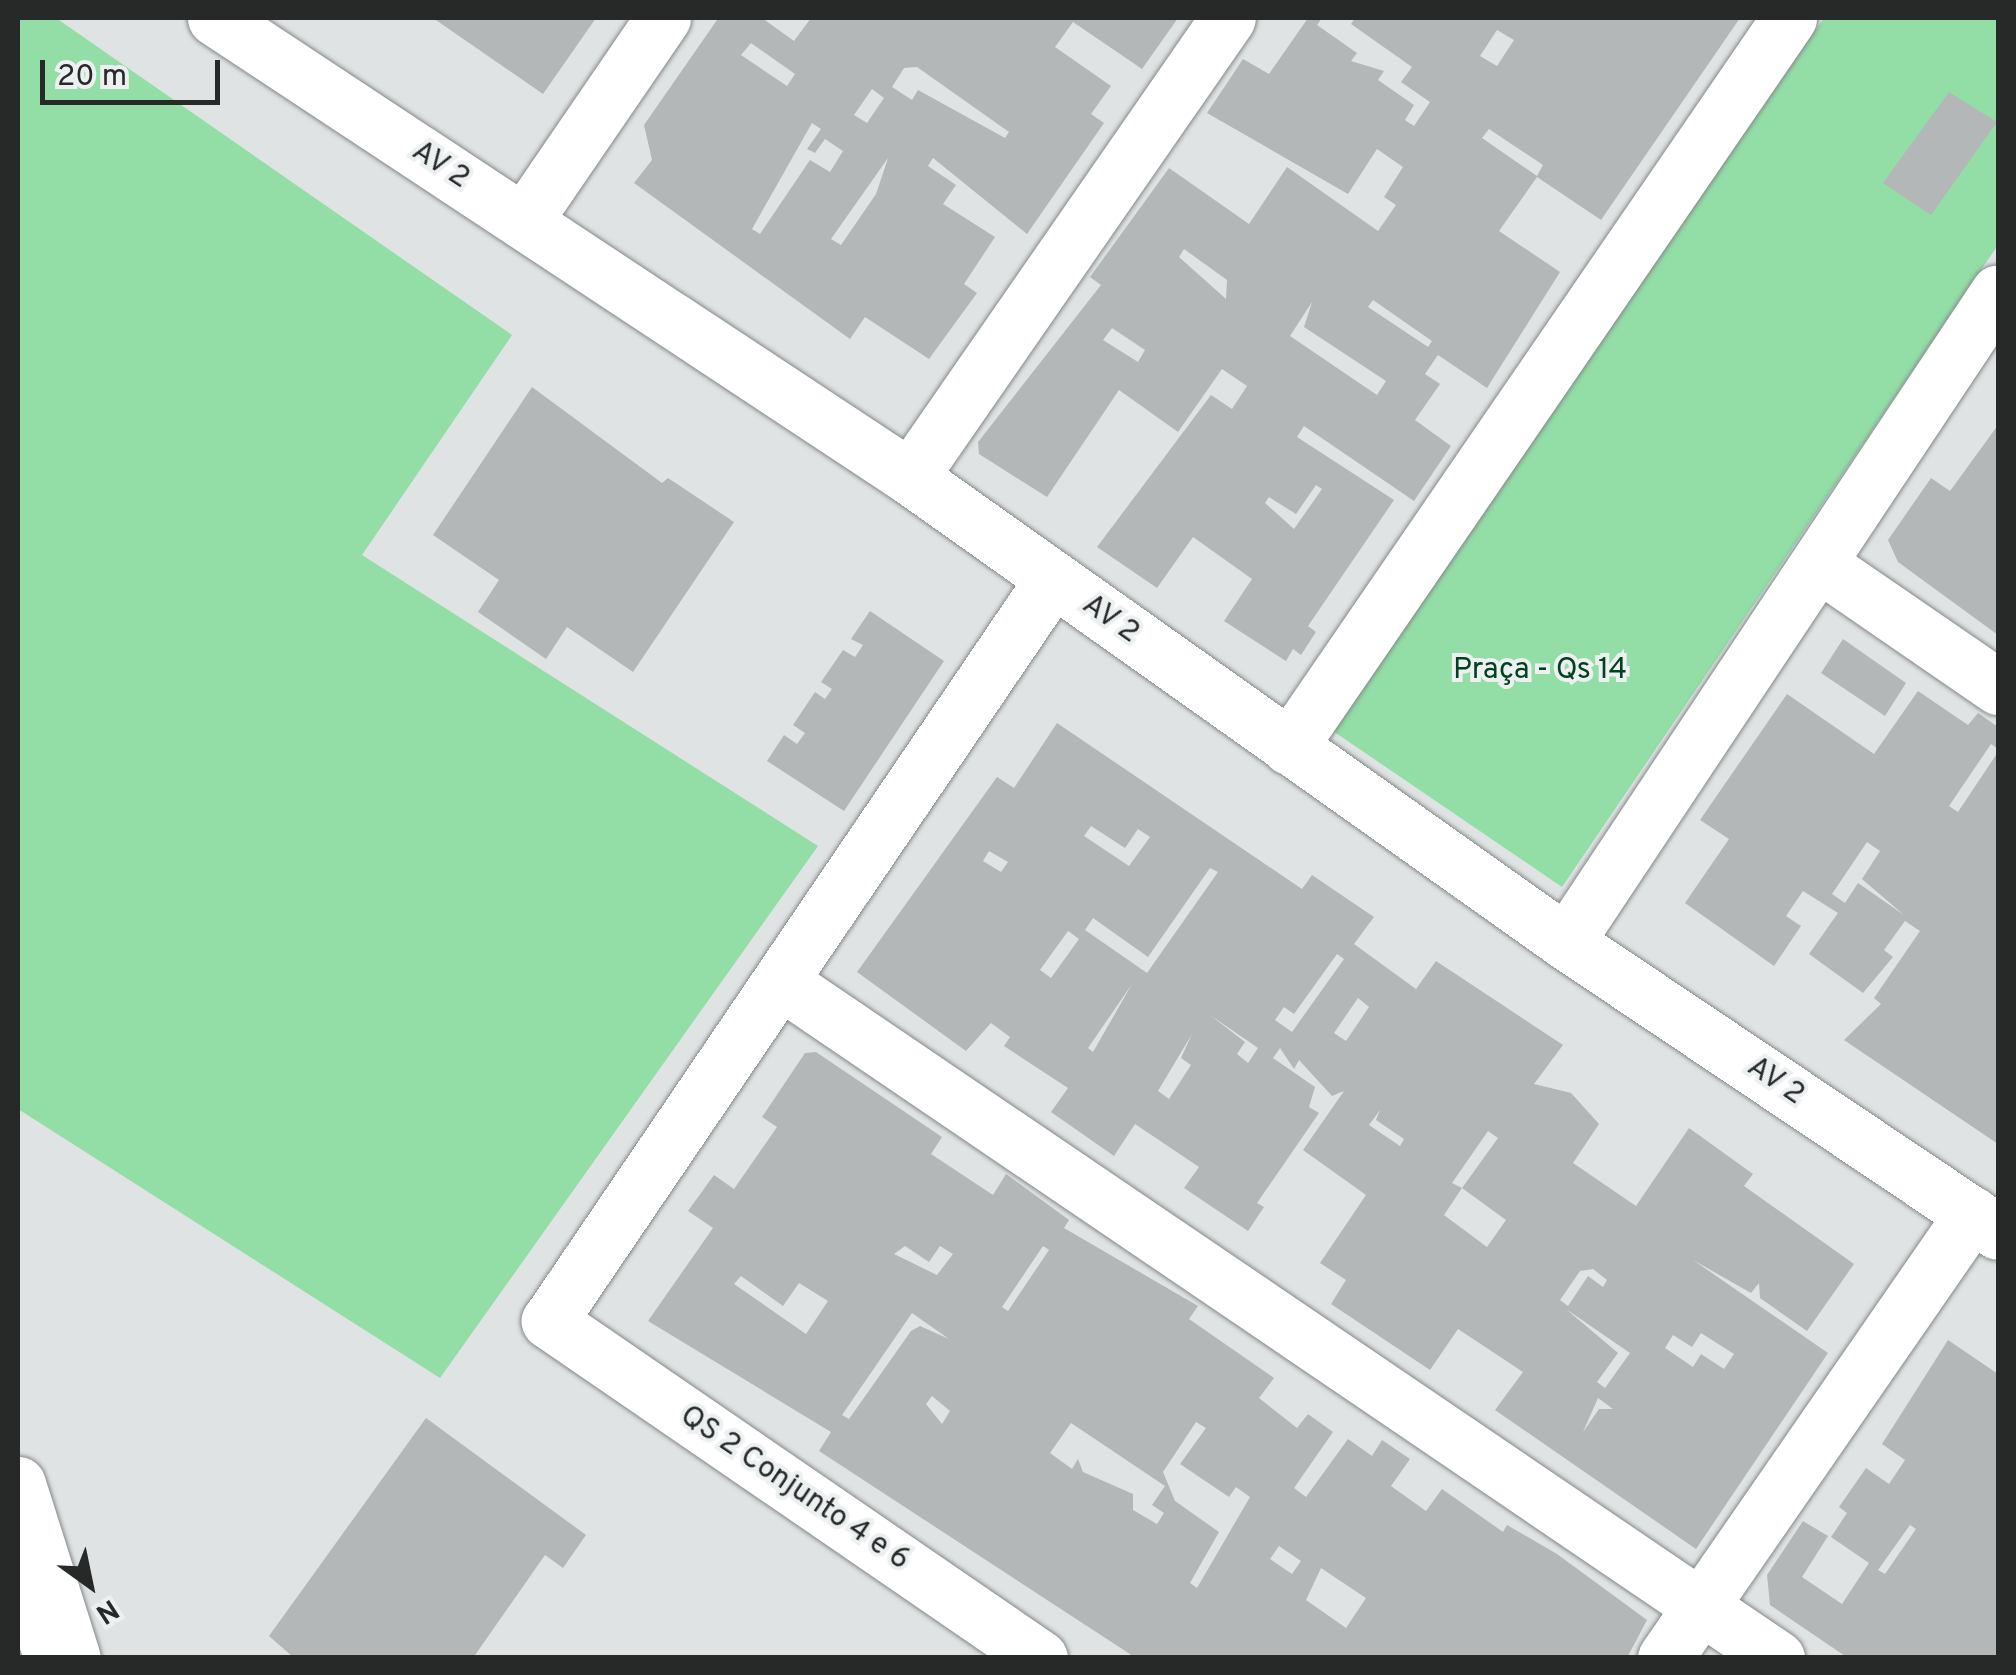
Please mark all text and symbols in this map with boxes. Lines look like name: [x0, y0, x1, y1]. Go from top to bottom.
scale bar: [45, 40, 225, 102]
text: 20 m: [57, 59, 127, 96]
street label: AV 2: [404, 134, 476, 198]
street label: AV 2: [1074, 587, 1146, 653]
park label: Praça - Qs 14: [1453, 653, 1627, 689]
street label: AV 2: [1739, 1050, 1811, 1114]
street label: QS 2 Conjunto 4 e 6: [672, 1399, 916, 1579]
north arrow: [40, 1535, 140, 1635]
text: N: [88, 1590, 125, 1631]

